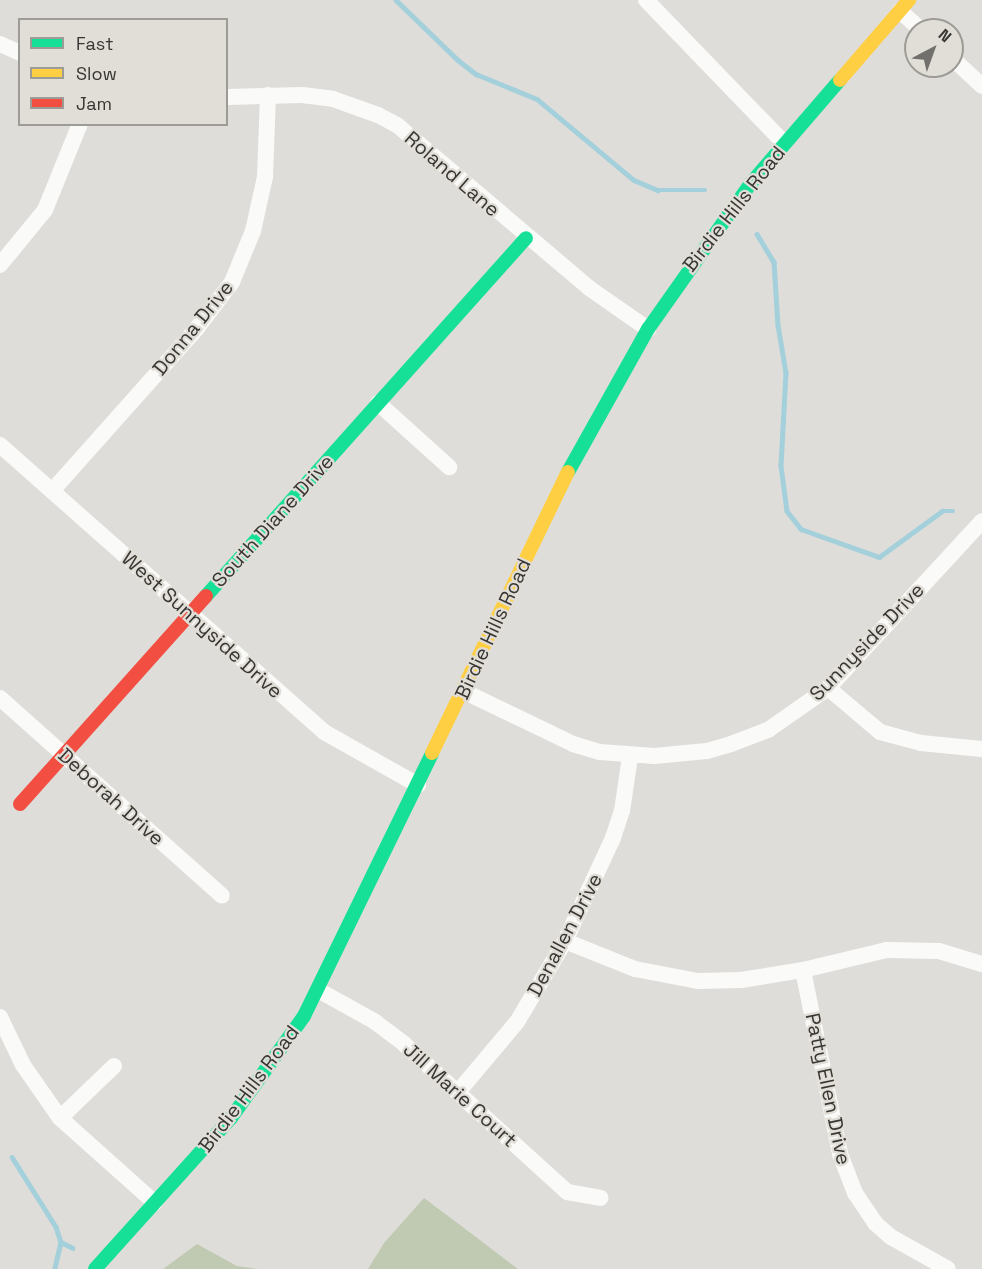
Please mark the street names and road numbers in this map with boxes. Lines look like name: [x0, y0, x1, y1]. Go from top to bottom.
street label: Roland Lane: [400, 126, 504, 222]
street label: Birdie Hills Road: [678, 141, 790, 277]
street label: Donna Drive: [148, 276, 238, 380]
street label: South Diane Drive: [207, 450, 339, 592]
street label: West Sunnyside Drive: [117, 546, 287, 704]
street label: Birdie Hills Road: [450, 555, 536, 703]
street label: Sunnyside Drive: [805, 578, 929, 706]
street label: Deborah Drive: [53, 743, 169, 851]
street label: Denallen Drive: [523, 869, 607, 1001]
street label: Patty Ellen Drive: [800, 1011, 856, 1167]
street label: Birdie Hills Road: [193, 1021, 305, 1157]
street label: Jill Marie Court: [398, 1038, 522, 1152]

